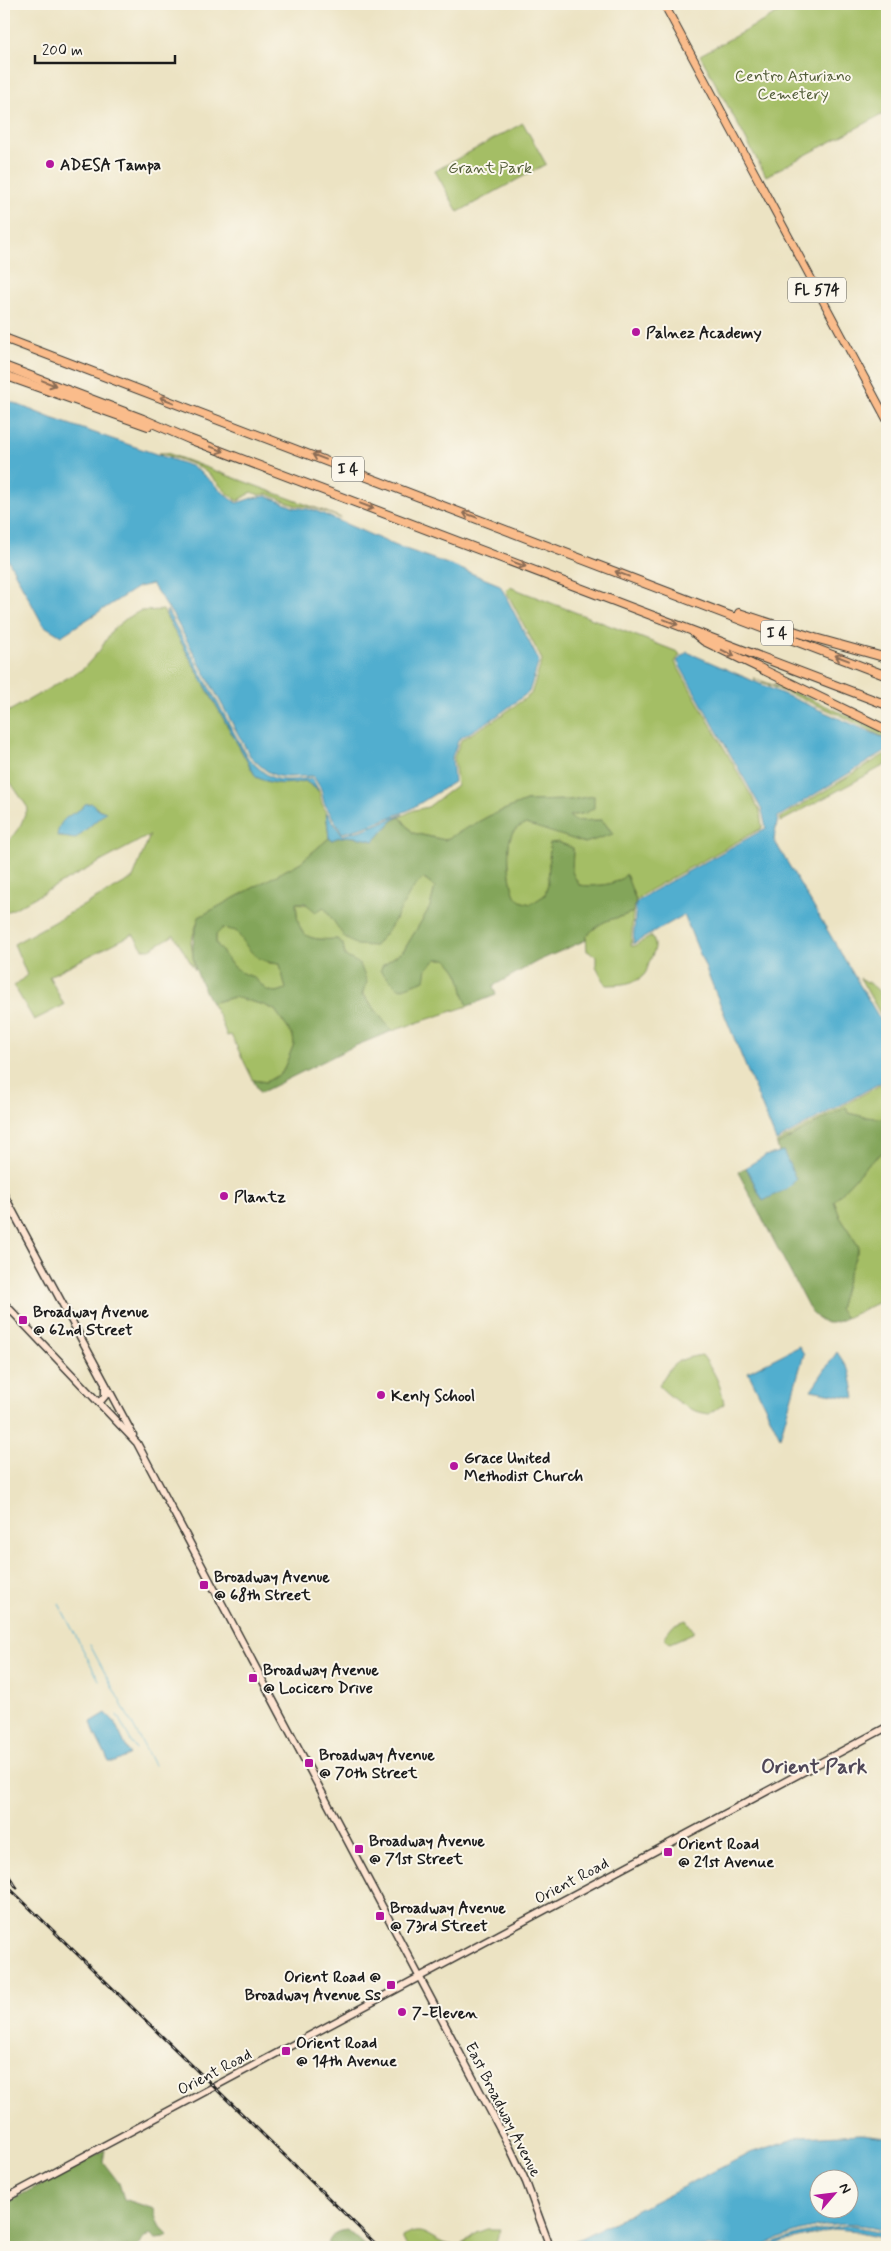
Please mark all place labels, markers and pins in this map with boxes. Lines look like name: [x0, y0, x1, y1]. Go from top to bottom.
place label: ADESA Tampa: [60, 155, 161, 176]
marker: ADESA Tampa: [44, 158, 56, 170]
place label: Palnez Academy: [646, 323, 762, 344]
marker: Palnez Academy: [630, 326, 642, 338]
place label: Plantz: [234, 1187, 286, 1208]
marker: Plantz: [218, 1190, 230, 1202]
place label: Broadway Avenue @ 62nd Street: [33, 1302, 149, 1341]
marker: Broadway Avenue @ 62nd Street: [17, 1314, 29, 1326]
place label: Kenly School: [391, 1386, 475, 1407]
marker: Kenly School: [375, 1389, 387, 1401]
place label: Grace United Methodist Church: [464, 1448, 584, 1487]
marker: Grace United Methodist Church: [448, 1460, 460, 1472]
place label: Broadway Avenue @ 68th Street: [214, 1567, 330, 1606]
marker: Broadway Avenue @ 68th Street: [198, 1579, 210, 1591]
place label: Broadway Avenue @ Locicero Drive: [263, 1660, 379, 1699]
marker: Broadway Avenue @ Locicero Drive: [247, 1672, 259, 1684]
place label: Broadway Avenue @ 70th Street: [319, 1745, 435, 1784]
marker: Broadway Avenue @ 70th Street: [303, 1757, 315, 1769]
place label: Broadway Avenue @ 71st Street: [369, 1831, 485, 1870]
place label: Orient Road @ 21st Avenue: [678, 1834, 774, 1873]
marker: Broadway Avenue @ 71st Street: [353, 1843, 365, 1855]
marker: Orient Road @ 21st Avenue: [662, 1846, 674, 1858]
place label: Broadway Avenue @ 73rd Street: [390, 1898, 506, 1937]
marker: Broadway Avenue @ 73rd Street: [374, 1910, 386, 1922]
place label: Orient Road @ Broadway Avenue Ss: [245, 1967, 381, 2006]
marker: Orient Road @ Broadway Avenue Ss: [385, 1979, 397, 1991]
place label: 7-Eleven: [412, 2003, 478, 2024]
marker: 7-Eleven: [396, 2006, 408, 2018]
place label: Orient Road @ 14th Avenue: [296, 2033, 397, 2072]
marker: Orient Road @ 14th Avenue: [280, 2045, 292, 2057]

